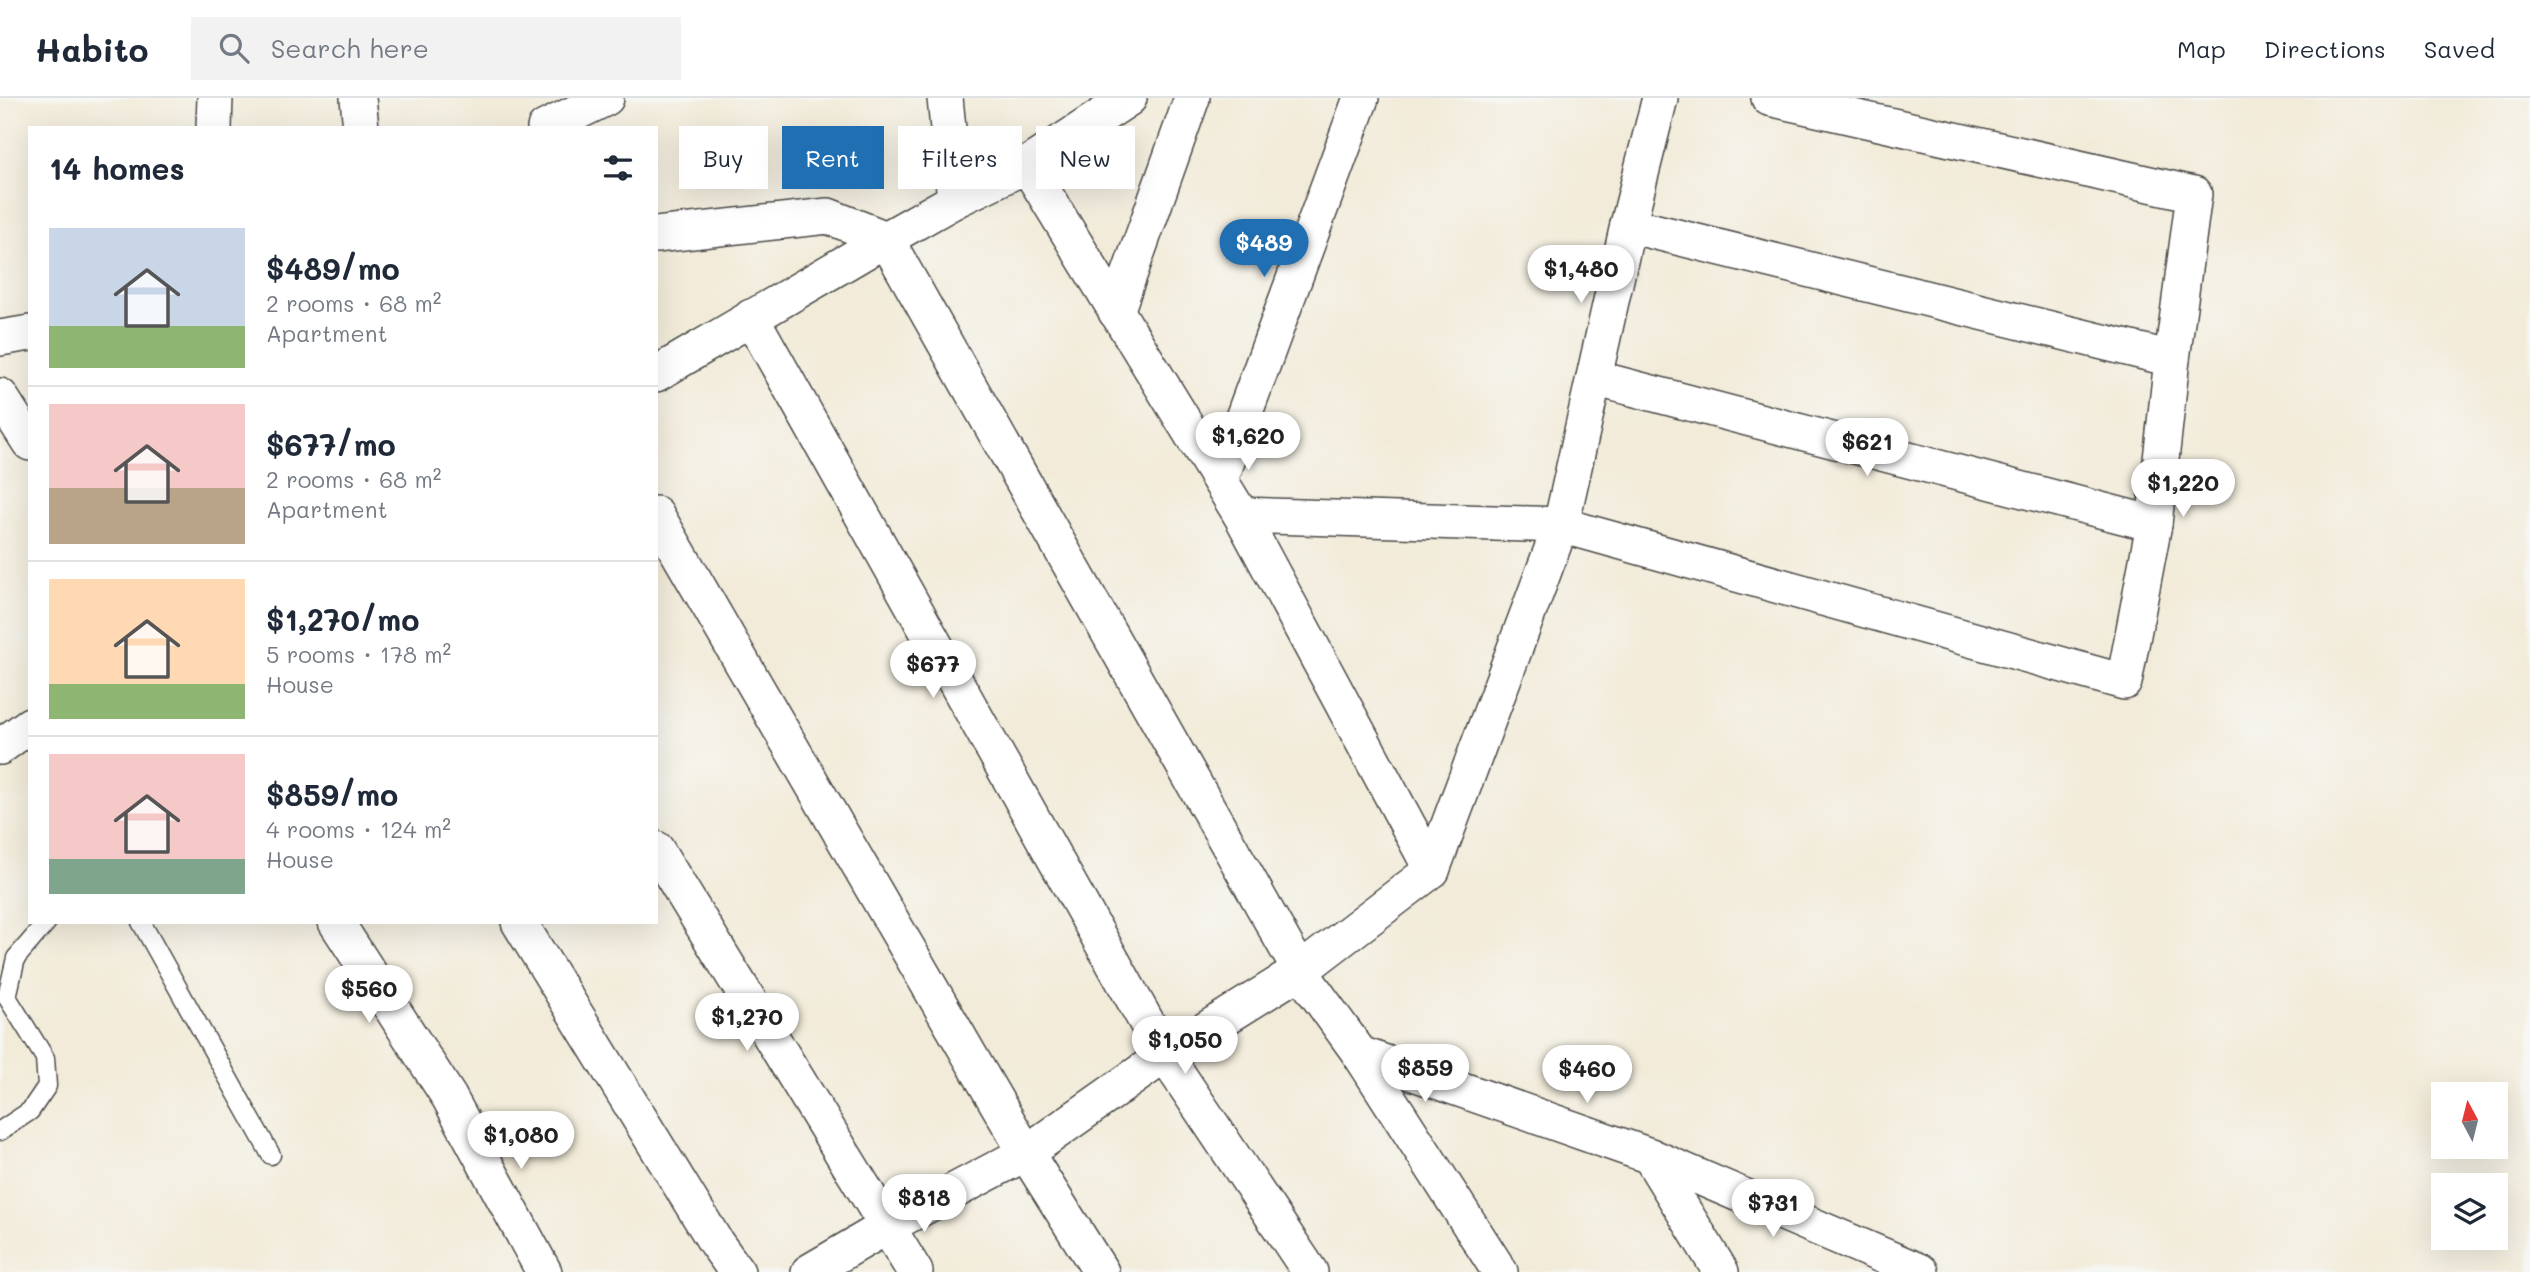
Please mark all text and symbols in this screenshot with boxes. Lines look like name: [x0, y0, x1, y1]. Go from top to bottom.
search box: [191, 17, 681, 80]
text: Habito: [35, 27, 149, 70]
icon: search: [215, 29, 253, 67]
text: Search here: [271, 31, 429, 65]
text: Map: [2177, 33, 2226, 64]
text: Directions: [2264, 33, 2386, 64]
text: Saved: [2424, 33, 2495, 64]
chip: Buy: [679, 126, 768, 189]
chip: Rent: [782, 126, 884, 189]
chip: Filters: [898, 126, 1022, 189]
chip: New: [1036, 126, 1135, 189]
text: 14 homes: [49, 148, 185, 188]
icon: filters: [599, 149, 637, 187]
pin: $489: [1223, 220, 1305, 279]
text: $489: [1236, 227, 1292, 257]
pin: $1,480: [1524, 246, 1638, 305]
text: $489/mo: [266, 248, 400, 288]
text: $1,480: [1543, 253, 1619, 283]
icon: home: [105, 256, 189, 340]
text: 2 rooms · 68 m²: [266, 288, 441, 318]
text: Apartment: [266, 318, 388, 348]
pin: $1,620: [1191, 412, 1305, 472]
pin: $621: [1826, 418, 1908, 478]
text: $1,620: [1211, 420, 1285, 450]
text: $677/mo: [266, 424, 396, 464]
text: $621: [1841, 426, 1893, 456]
icon: home: [105, 432, 189, 516]
pin: $1,220: [2126, 460, 2240, 519]
text: 2 rooms · 68 m²: [266, 464, 441, 494]
text: $1,220: [2147, 467, 2219, 497]
text: Apartment: [266, 494, 388, 524]
text: $1,270/mo: [266, 599, 419, 639]
icon: home: [105, 607, 189, 691]
text: 5 rooms · 178 m²: [266, 639, 451, 669]
pin: $677: [892, 640, 974, 700]
text: $677: [906, 648, 960, 678]
text: House: [266, 669, 334, 699]
text: $859/mo: [266, 774, 398, 814]
icon: home: [105, 782, 189, 866]
text: 4 rooms · 124 m²: [266, 814, 451, 844]
text: House: [266, 844, 334, 874]
pin: $560: [328, 965, 410, 1025]
text: $560: [341, 973, 397, 1003]
pin: $1,270: [690, 993, 804, 1053]
text: $1,270: [711, 1001, 783, 1031]
pin: $1,050: [1128, 1016, 1242, 1076]
text: $1,050: [1148, 1024, 1222, 1054]
pin: $859: [1384, 1044, 1466, 1104]
pin: $460: [1546, 1046, 1628, 1105]
text: $859: [1397, 1052, 1453, 1082]
text: $460: [1558, 1053, 1616, 1083]
north arrow: [2431, 1082, 2508, 1158]
map controls: [2431, 1082, 2508, 1250]
pin: $1,080: [464, 1112, 578, 1171]
text: $1,080: [483, 1119, 559, 1149]
button: layers: [2431, 1173, 2508, 1250]
pin: $818: [883, 1174, 965, 1234]
pin: $731: [1732, 1180, 1814, 1239]
text: $818: [898, 1182, 950, 1212]
text: $731: [1747, 1187, 1799, 1217]

